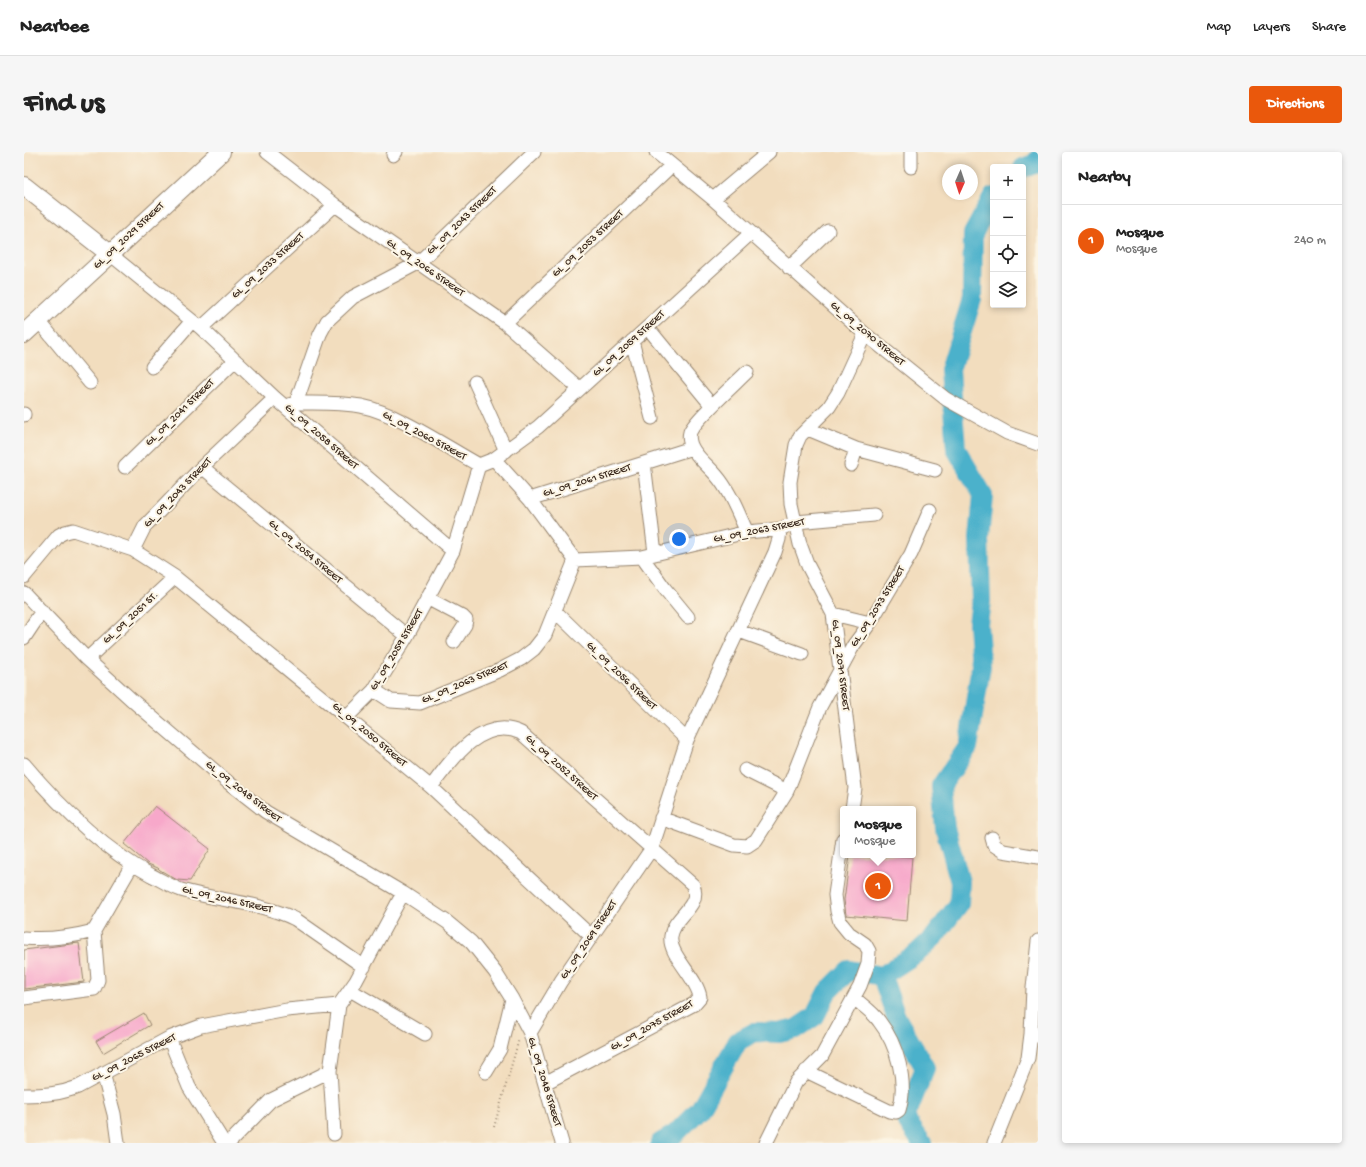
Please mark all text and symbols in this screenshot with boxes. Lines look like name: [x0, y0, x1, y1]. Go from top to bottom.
text: Nearbee: [20, 16, 89, 39]
text: Map: [1207, 19, 1231, 36]
text: Layers: [1253, 19, 1290, 36]
text: Share: [1312, 19, 1346, 36]
button: Directions: [1249, 86, 1342, 123]
text: Find us: [24, 88, 104, 121]
north arrow: [942, 164, 978, 200]
map controls: [990, 164, 1026, 308]
button: +: [990, 164, 1026, 200]
text: Nearby: [1078, 168, 1131, 188]
street label: GL_09_2043 STREET: [425, 184, 501, 258]
street label: GL_09_2029 STREET: [91, 200, 168, 273]
button: −: [990, 200, 1026, 236]
street label: GL_09_2053 STREET: [550, 207, 627, 281]
text: Mosque: [1116, 224, 1163, 242]
street label: GL_09_2033 STREET: [230, 230, 308, 302]
text: 1: [1088, 233, 1094, 248]
text: 240 m: [1294, 233, 1326, 248]
button: locate: [990, 236, 1026, 272]
street label: GL_09_2066 STREET: [383, 237, 467, 301]
text: Mosque: [1116, 242, 1157, 257]
button: layers: [990, 272, 1026, 308]
street label: GL_09_2070 STREET: [827, 299, 907, 370]
street label: GL_09_2059 STREET: [591, 308, 669, 380]
street label: GL_09_2041 STREET: [143, 377, 218, 450]
street label: GL_09_2058 STREET: [281, 402, 361, 473]
street label: GL_09_2060 STREET: [380, 409, 469, 464]
street label: GL_09_2043 STREET: [142, 455, 216, 531]
street label: GL_09_2061 STREET: [542, 462, 633, 501]
street label: GL_09_2063 STREET: [712, 516, 807, 547]
street label: GL_09_2054 STREET: [265, 518, 345, 588]
your location: [669, 529, 689, 549]
street label: GL_09_2073 STREET: [848, 564, 909, 650]
street label: GL_09_2051 ST.: [101, 589, 162, 647]
street label: GL_09_2059 STREET: [368, 607, 427, 693]
street label: GL_09_2071 STREET: [827, 619, 852, 712]
street label: GL_09_2056 STREET: [583, 639, 659, 714]
street label: GL_09_2063 STREET: [420, 659, 511, 708]
street label: GL_09_2050 STREET: [329, 700, 409, 771]
street label: GL_09_2052 STREET: [522, 733, 600, 805]
street label: GL_09_2048 STREET: [202, 759, 284, 826]
popup: [840, 806, 916, 858]
text: Mosque: [854, 816, 902, 834]
text: Mosque: [854, 834, 895, 849]
pin: 1: [865, 871, 891, 901]
street label: GL_09_2046 STREET: [181, 884, 274, 917]
street label: GL_09_2069 STREET: [558, 898, 621, 982]
street label: GL_09_2075 STREET: [609, 998, 697, 1055]
street label: GL_09_2065 STREET: [90, 1031, 179, 1085]
street label: GL_09_2048 STREET: [524, 1036, 563, 1129]

